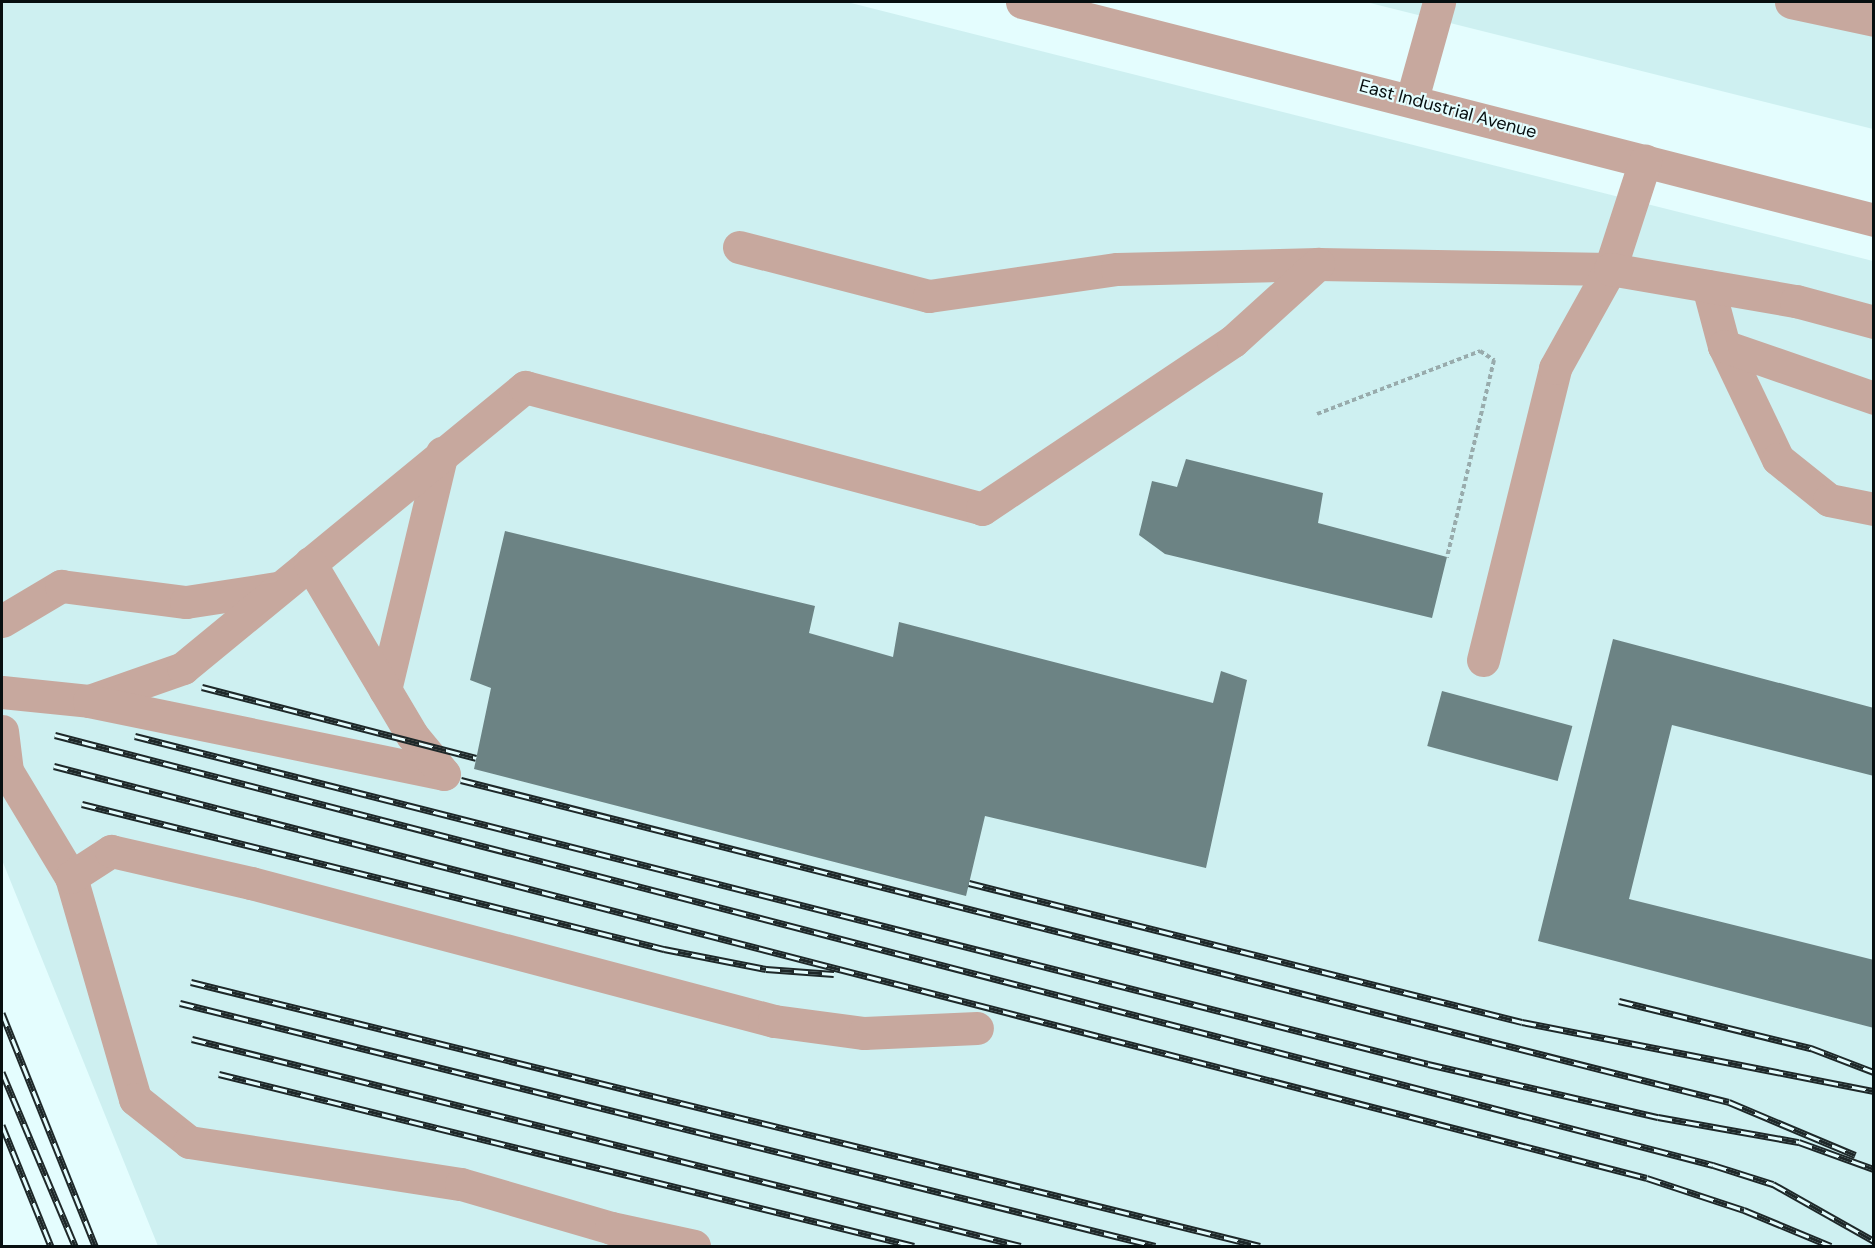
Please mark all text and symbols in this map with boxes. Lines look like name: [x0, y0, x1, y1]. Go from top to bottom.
street label: East Industrial Avenue: [1357, 75, 1539, 143]

